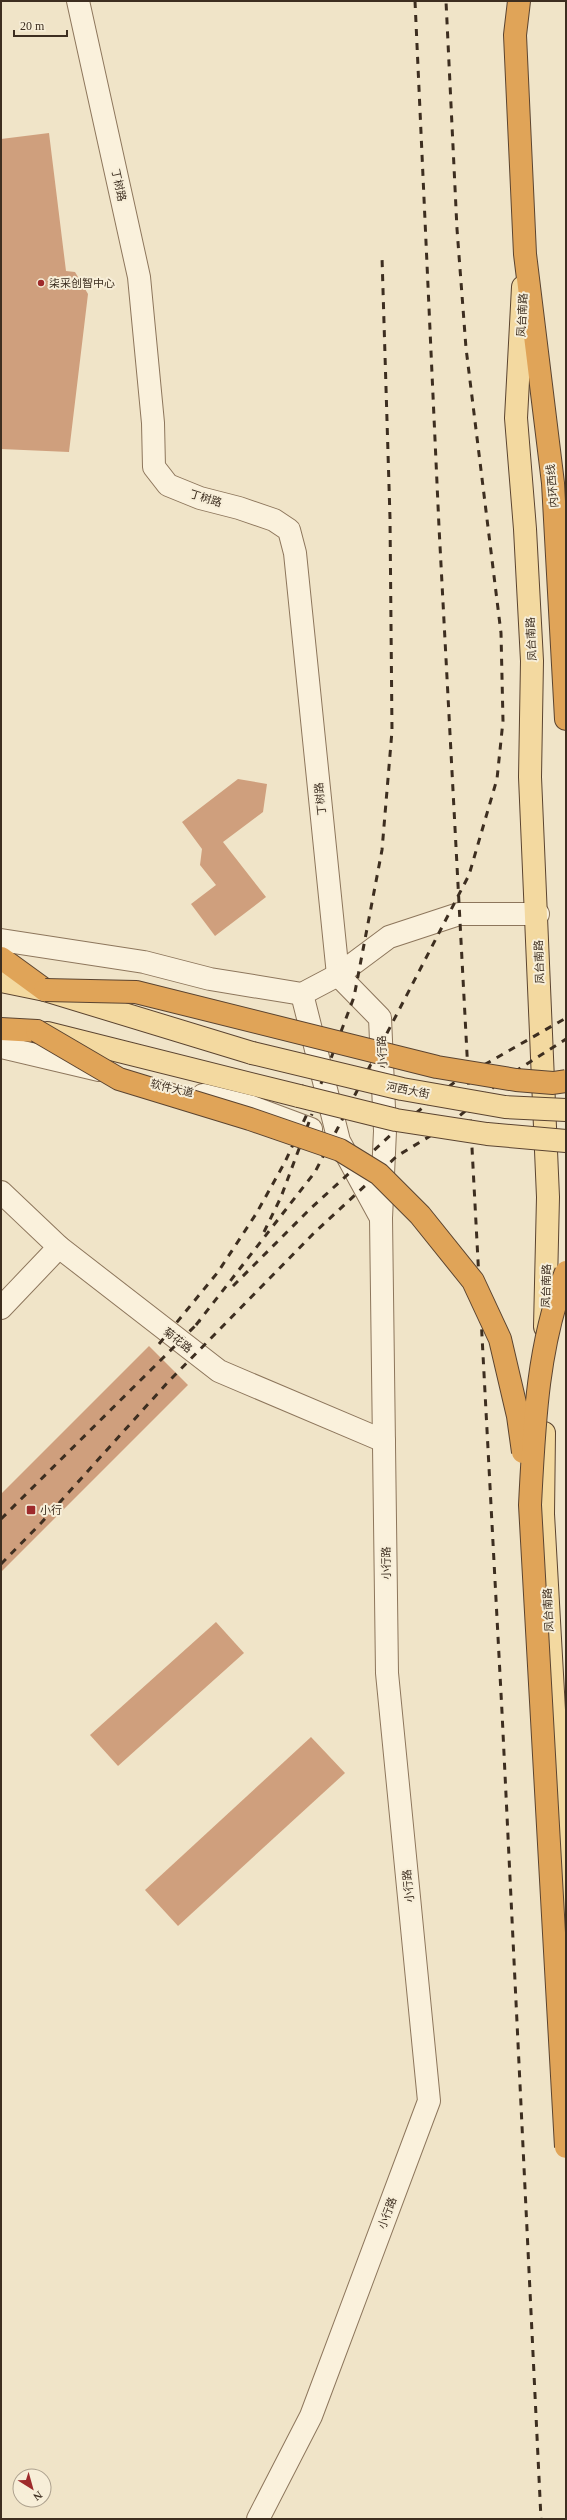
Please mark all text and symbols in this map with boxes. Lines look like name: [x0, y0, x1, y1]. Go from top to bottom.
scale bar: [14, 12, 67, 38]
text: 20 m: [20, 19, 45, 33]
street label: 丁树路: [110, 168, 128, 202]
place label: 柒采创智中心: [49, 277, 115, 289]
marker: 柒采创智中心: [36, 278, 46, 288]
street label: 凤台南路: [515, 293, 529, 337]
street label: 内环西线: [544, 464, 560, 508]
street label: 丁树路: [188, 487, 224, 509]
street label: 凤台南路: [524, 617, 538, 661]
street label: 丁树路: [312, 782, 328, 816]
street label: 凤台南路: [532, 940, 546, 984]
street label: 小行路: [375, 1035, 389, 1069]
street label: 软件大道: [149, 1077, 195, 1099]
street label: 河西大街: [385, 1080, 431, 1100]
street label: 凤台南路: [540, 1264, 552, 1308]
street label: 菊花路: [161, 1325, 195, 1355]
marker: 小行: [25, 1504, 37, 1516]
place label: 小行: [40, 1504, 62, 1516]
street label: 小行路: [380, 1546, 392, 1580]
street label: 凤台南路: [541, 1588, 555, 1632]
street label: 小行路: [400, 1869, 416, 1903]
street label: 小行路: [376, 2195, 398, 2231]
north arrow: [12, 2468, 52, 2508]
text: N: [31, 2489, 45, 2503]

